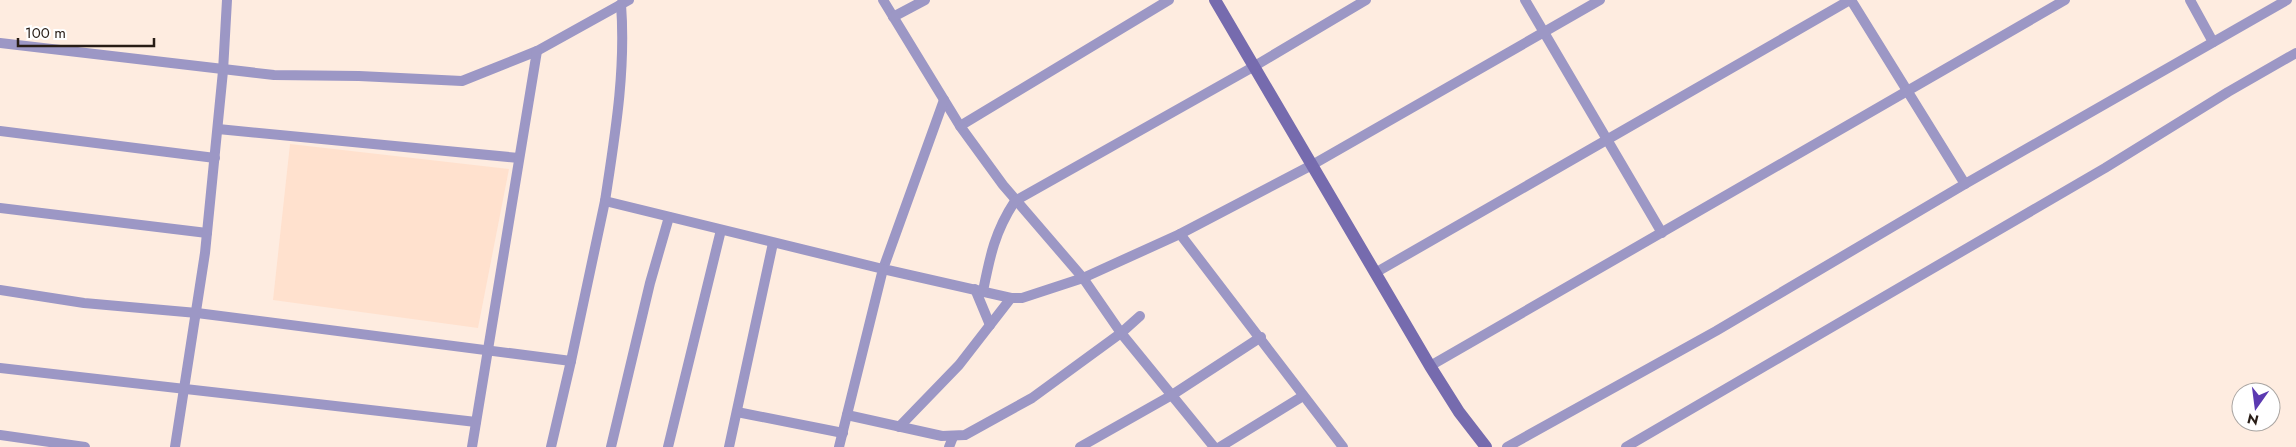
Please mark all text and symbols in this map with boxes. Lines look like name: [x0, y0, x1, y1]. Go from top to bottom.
scale bar: [18, 15, 154, 47]
text: 100 m: [25, 22, 66, 44]
north arrow: [2231, 382, 2281, 432]
text: N: [2245, 409, 2261, 431]

